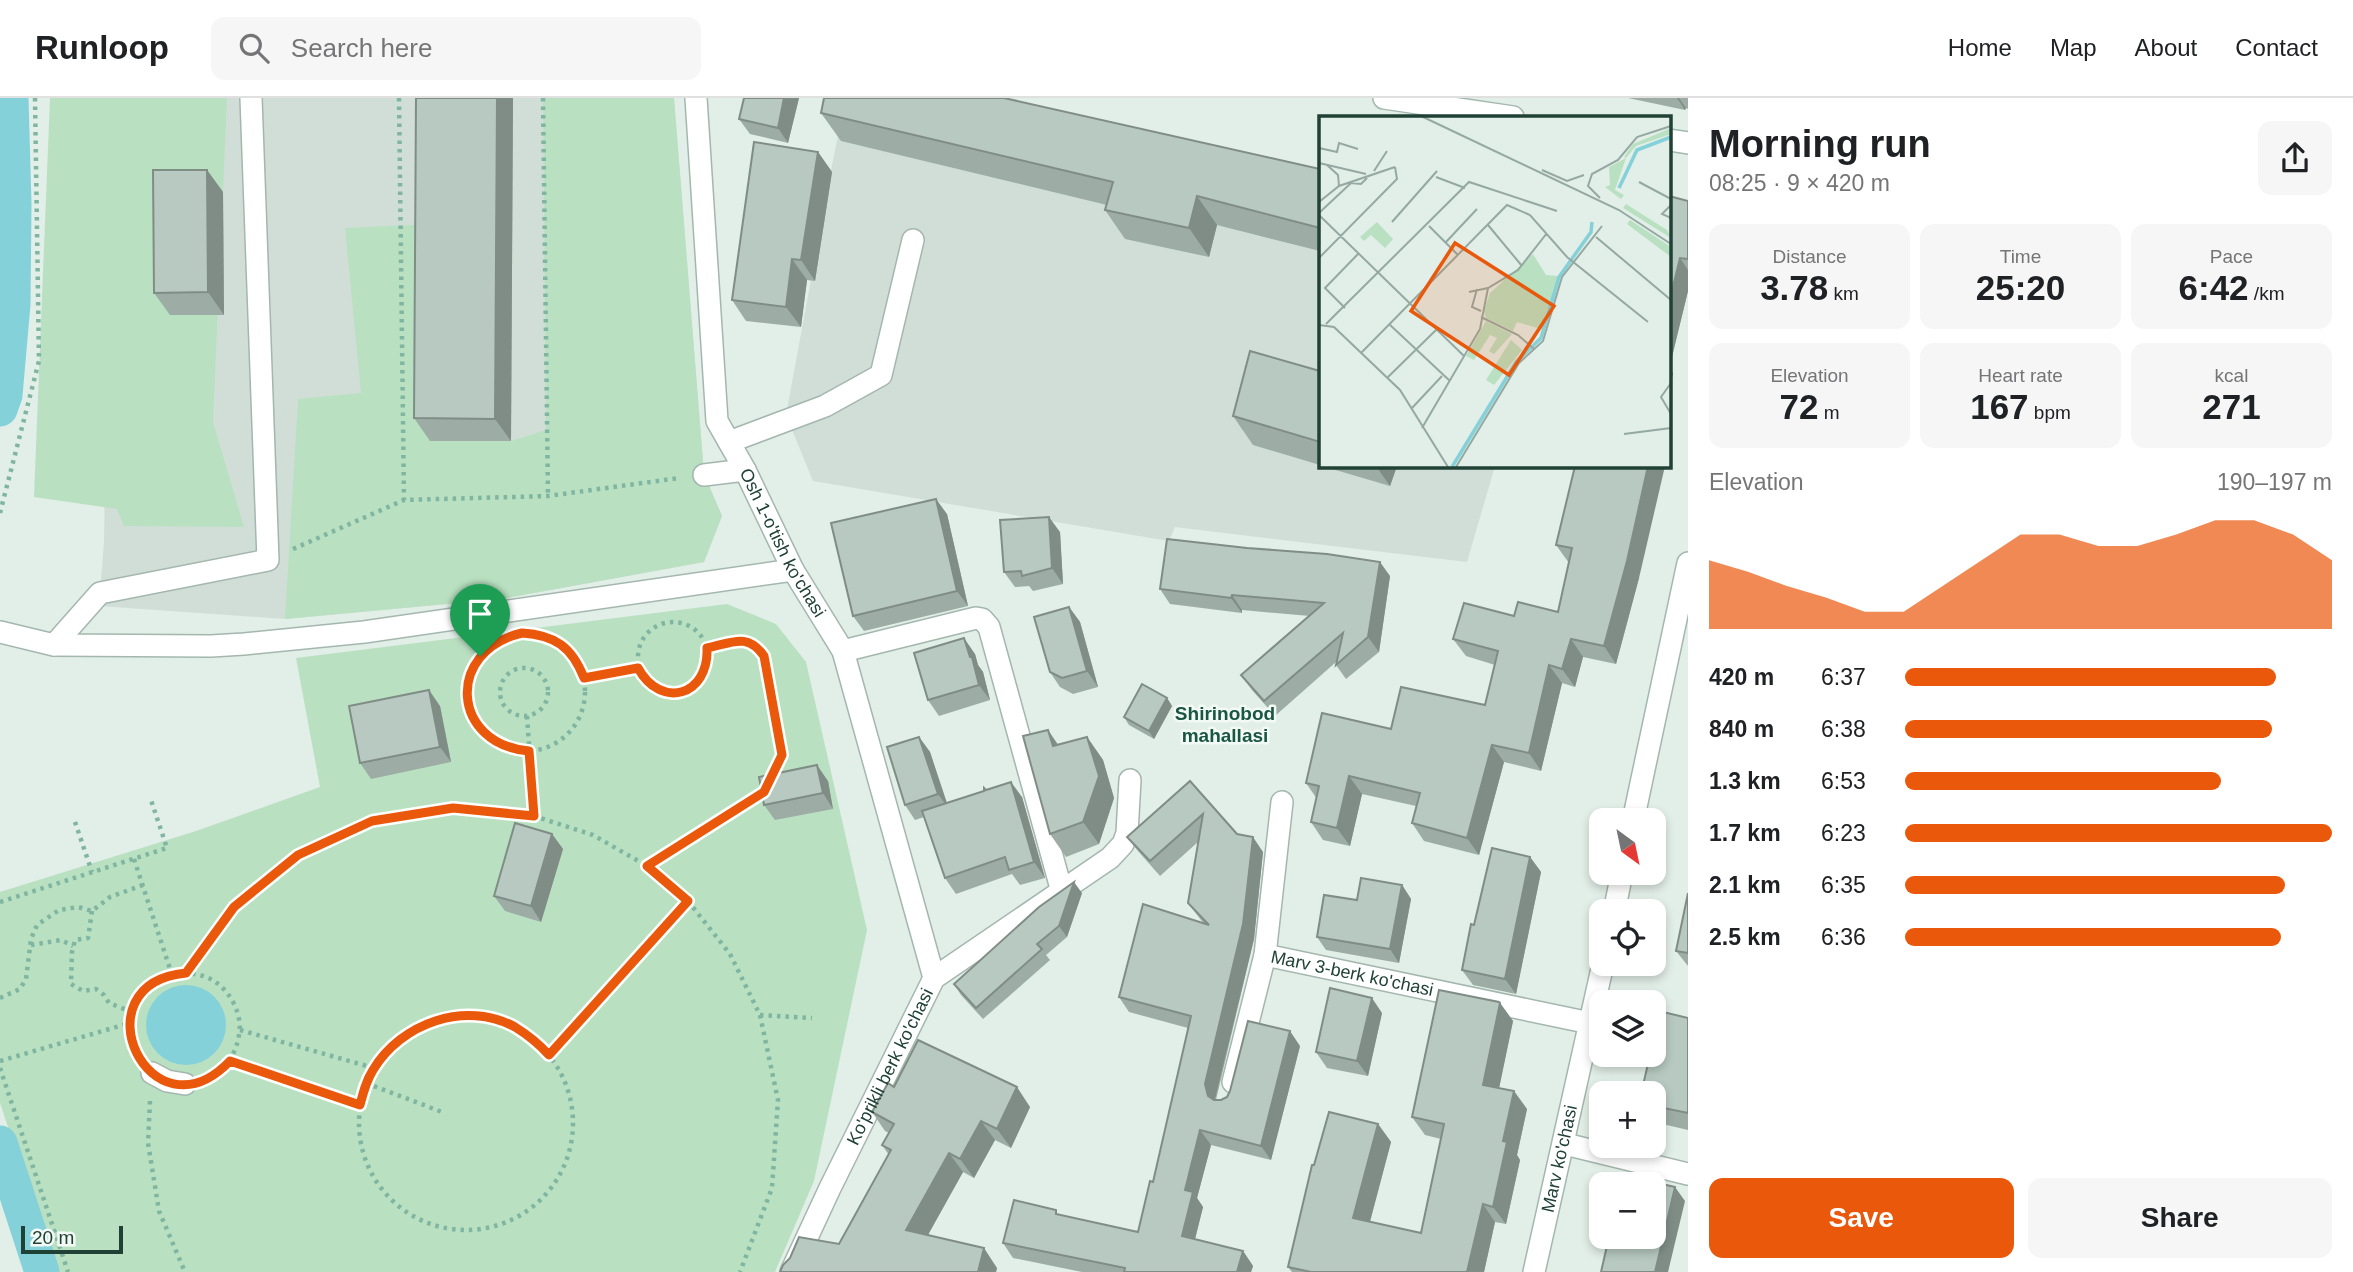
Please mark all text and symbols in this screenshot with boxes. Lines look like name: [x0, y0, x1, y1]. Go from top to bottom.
search box: [211, 17, 701, 80]
text: Runloop: [35, 29, 169, 66]
icon: search: [235, 29, 273, 67]
text: Search here: [291, 33, 432, 63]
text: Home: [1948, 34, 2012, 61]
text: Map: [2050, 34, 2097, 61]
text: About: [2135, 34, 2197, 61]
text: Contact: [2235, 34, 2318, 61]
inset map: [1319, 116, 1671, 467]
button: share: [2258, 121, 2332, 195]
text: Morning run: [1709, 123, 1931, 165]
text: 08:25 · 9 × 420 m: [1709, 170, 1890, 196]
text: Distance: [1773, 246, 1846, 267]
text: Time: [2000, 246, 2041, 267]
text: Pace: [2210, 246, 2253, 267]
text: 3.78: [1760, 268, 1828, 307]
text: 25:20: [1976, 268, 2065, 307]
text: 6:42: [2179, 268, 2249, 307]
text: km: [1828, 283, 1859, 304]
text: /km: [2249, 283, 2284, 304]
text: Elevation: [1770, 365, 1849, 386]
text: Heart rate: [1978, 365, 2063, 386]
text: kcal: [2215, 365, 2248, 386]
text: 72: [1779, 387, 1818, 426]
text: 167: [1970, 387, 2029, 426]
text: 271: [2202, 387, 2261, 426]
text: m: [1818, 402, 1840, 423]
text: bpm: [2029, 402, 2071, 423]
street label: Osh 1-o'tish ko'chasi: [736, 465, 830, 621]
text: Elevation: [1709, 469, 1804, 495]
text: 190–197 m: [2217, 469, 2332, 495]
pin: [450, 584, 510, 656]
icon: arrive: [461, 595, 499, 633]
text: 420 m: [1709, 664, 1774, 690]
text: 6:37: [1821, 664, 1866, 690]
district label: Shirinobod mahallasi: [1175, 703, 1275, 746]
text: 840 m: [1709, 716, 1774, 742]
text: 6:38: [1821, 716, 1866, 742]
text: 1.3 km: [1709, 768, 1781, 794]
text: 6:53: [1821, 768, 1866, 794]
north arrow: [1589, 808, 1666, 886]
map controls: [1589, 808, 1666, 1249]
text: 1.7 km: [1709, 820, 1781, 846]
text: 6:23: [1821, 820, 1866, 846]
text: 2.1 km: [1709, 872, 1781, 898]
text: 6:35: [1821, 872, 1866, 898]
button: locate: [1589, 899, 1666, 976]
text: 2.5 km: [1709, 924, 1781, 950]
text: 6:36: [1821, 924, 1866, 950]
street label: Marv 3-berk ko'chasi: [1269, 946, 1435, 1000]
street label: Ko'prikli berk ko'chasi: [843, 985, 937, 1148]
button: layers: [1589, 990, 1666, 1067]
button: +: [1589, 1081, 1666, 1158]
street label: Marv ko'chasi: [1538, 1103, 1581, 1214]
button: −: [1589, 1172, 1666, 1249]
button: Save: [1709, 1178, 2014, 1258]
button: Share: [2028, 1178, 2332, 1258]
scale bar: [21, 1223, 122, 1255]
text: 20 m: [32, 1227, 74, 1248]

